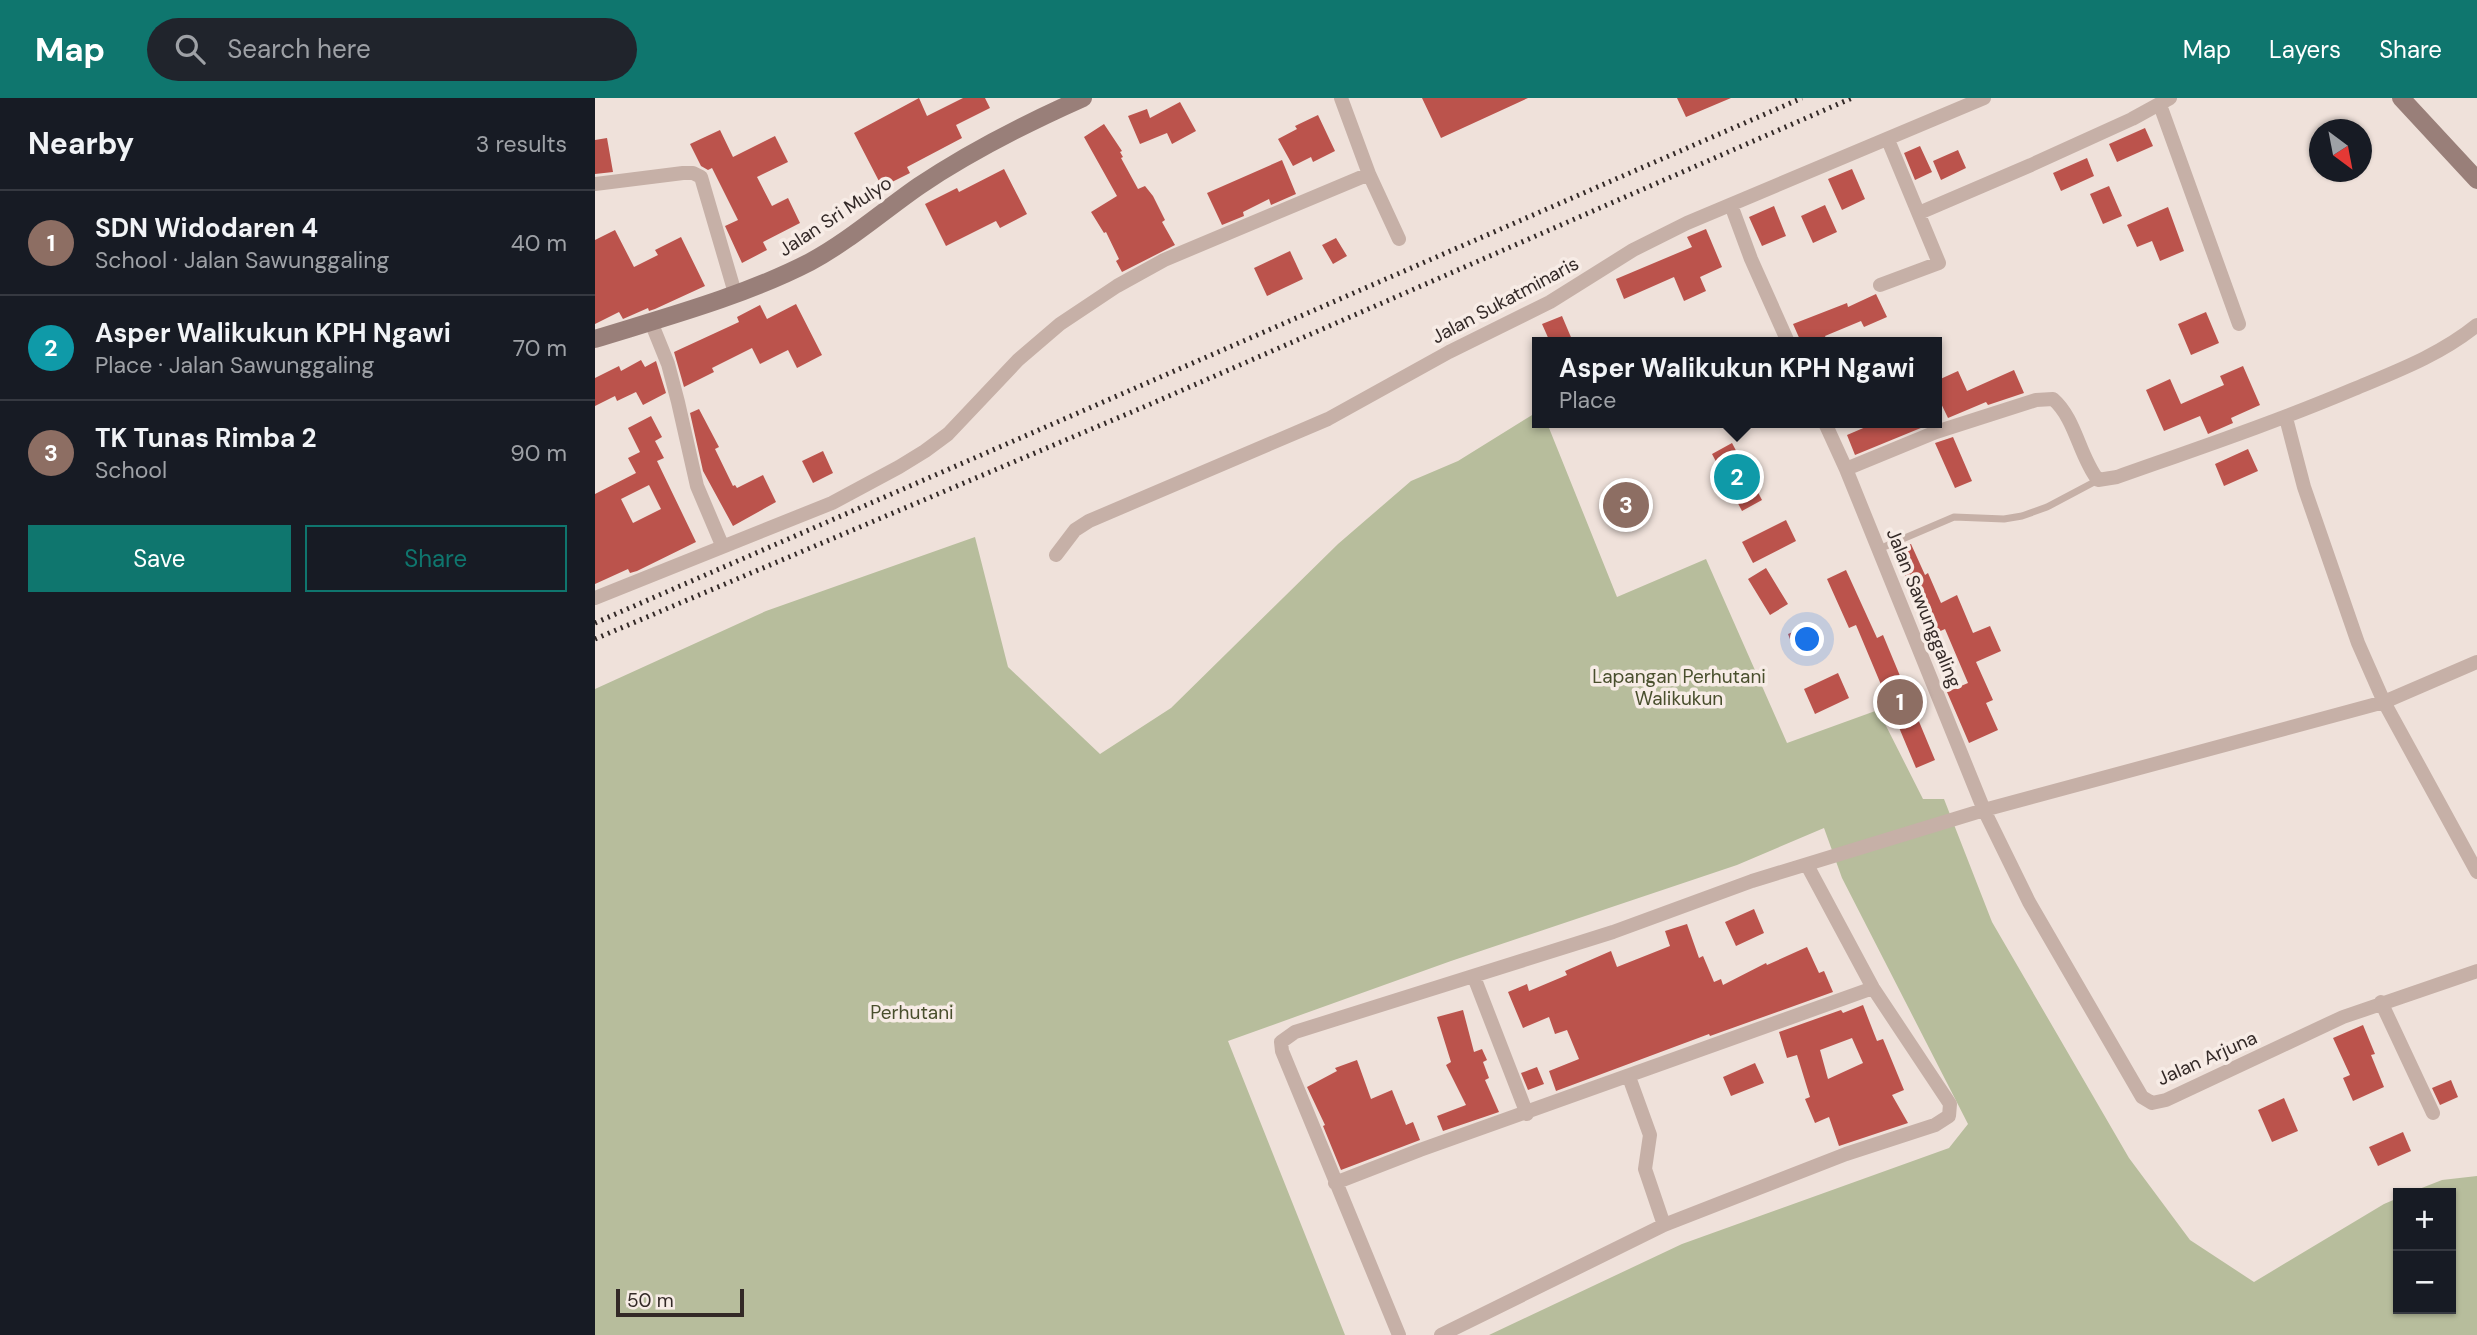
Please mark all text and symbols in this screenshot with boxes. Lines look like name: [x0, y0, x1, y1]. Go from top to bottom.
search box: [147, 18, 637, 81]
text: Map: [35, 28, 105, 71]
icon: search: [171, 30, 209, 68]
text: Search here: [227, 32, 371, 66]
text: Map: [2183, 34, 2231, 65]
text: Layers: [2269, 34, 2341, 65]
text: Share: [2379, 34, 2442, 65]
north arrow: [2309, 119, 2372, 182]
text: Nearby: [28, 124, 134, 163]
text: 3 results: [476, 129, 567, 159]
street label: Jalan Sri Mulyo: [774, 170, 896, 262]
text: SDN Widodaren 4: [95, 211, 318, 245]
text: 1: [47, 228, 55, 258]
text: 40 m: [511, 228, 567, 258]
text: School · Jalan Sawunggaling: [95, 245, 389, 275]
street label: Jalan Sukatminaris: [1427, 251, 1583, 349]
text: Asper Walikukun KPH Ngawi: [95, 316, 451, 350]
text: 2: [44, 333, 58, 363]
text: 70 m: [513, 333, 567, 363]
popup: [1532, 337, 1942, 428]
text: Place · Jalan Sawunggaling: [95, 350, 374, 380]
text: Asper Walikukun KPH Ngawi: [1559, 351, 1915, 385]
text: Place: [1559, 385, 1616, 415]
text: TK Tunas Rimba 2: [95, 421, 316, 455]
text: 3: [44, 438, 58, 468]
text: 90 m: [510, 438, 567, 468]
pin: 2: [1714, 451, 1760, 503]
text: School: [95, 455, 167, 485]
pin: 3: [1603, 479, 1649, 531]
button: Save: [28, 525, 291, 592]
button: Share: [305, 525, 567, 592]
street label: Jalan Sawunggaling: [1881, 525, 1968, 692]
your location: [1790, 622, 1824, 656]
park label: Lapangan Perhutani Walikukun: [1592, 664, 1766, 711]
pin: 1: [1877, 676, 1923, 728]
park label: Perhutani: [870, 1000, 954, 1025]
street label: Jalan Arjuna: [2153, 1025, 2261, 1091]
map controls: [2393, 1188, 2456, 1314]
button: +: [2393, 1188, 2456, 1251]
button: −: [2393, 1251, 2456, 1314]
scale bar: [616, 1286, 744, 1318]
text: 50 m: [627, 1288, 674, 1313]

